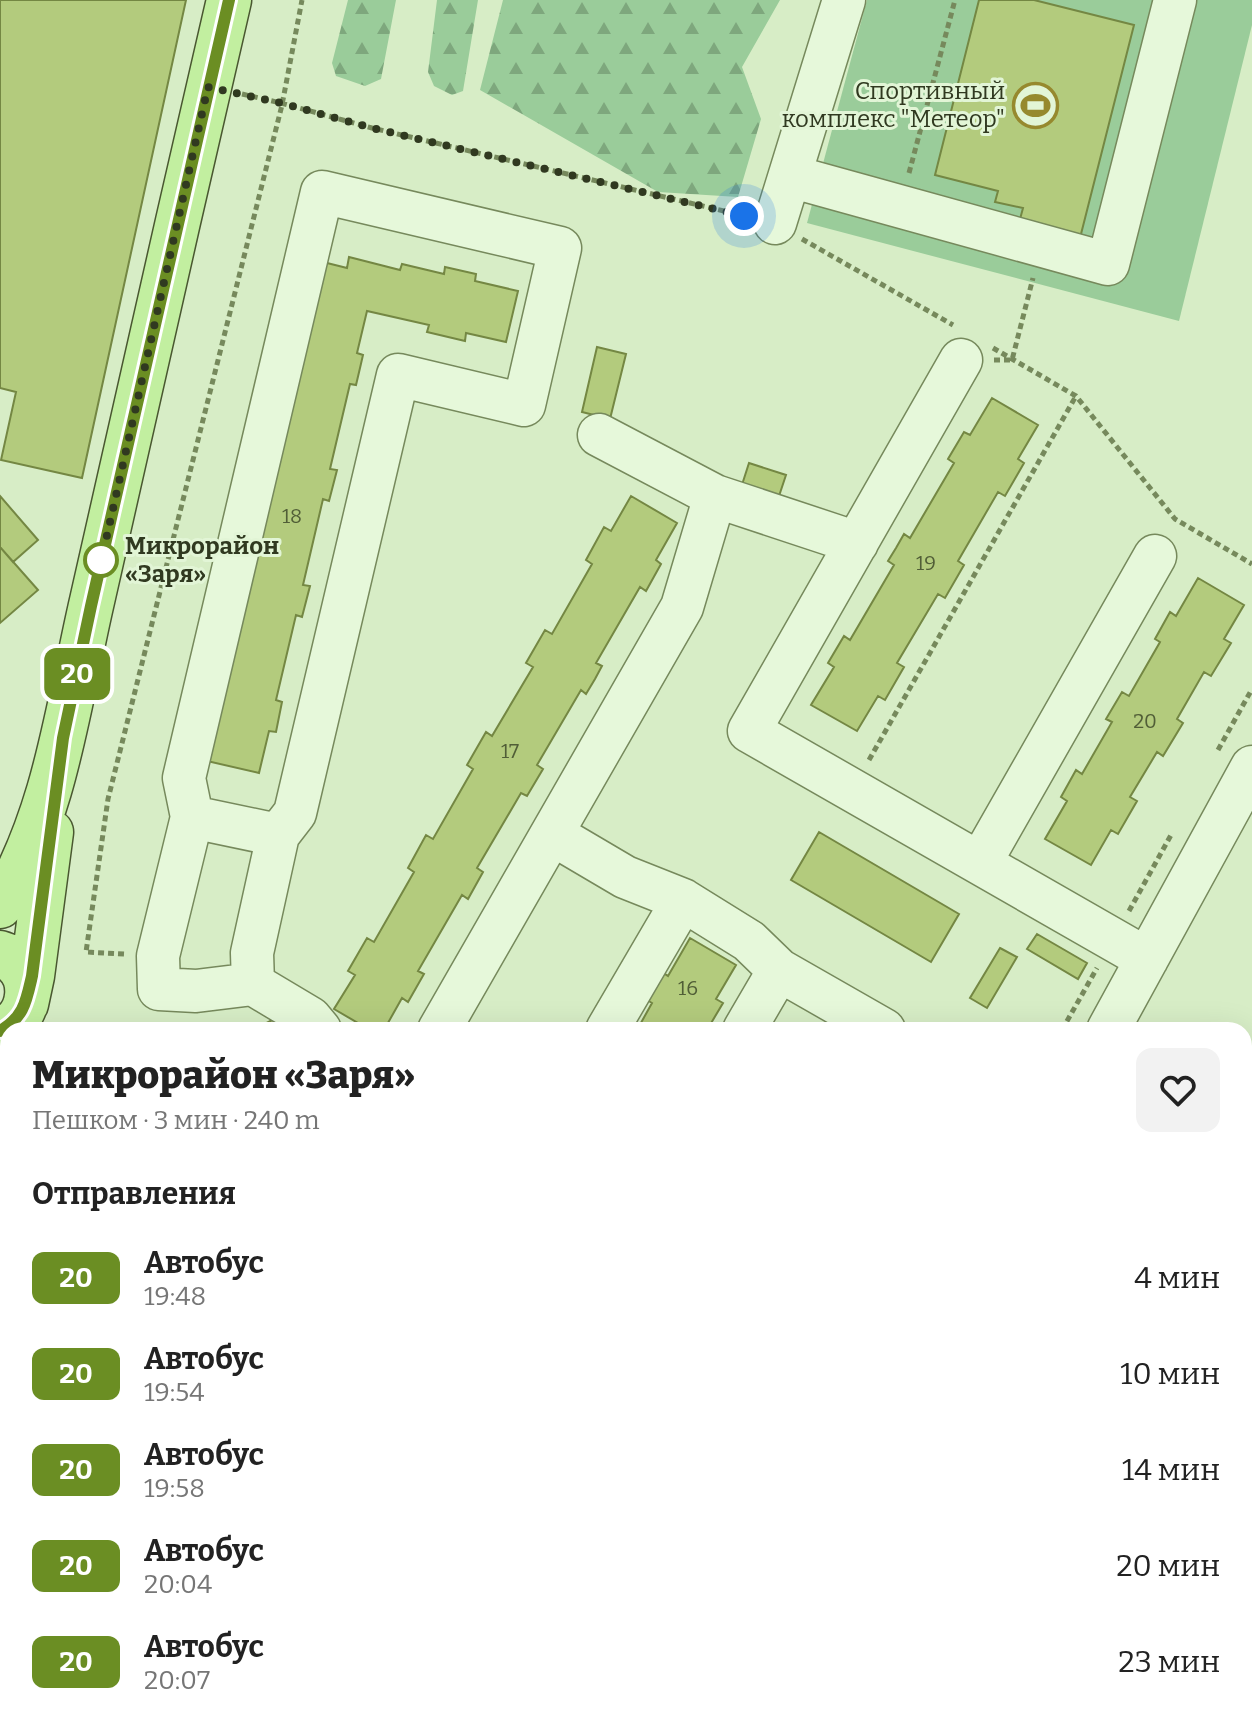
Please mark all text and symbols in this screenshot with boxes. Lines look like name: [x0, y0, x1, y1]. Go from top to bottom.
place label: Спортивный комплекс "Метеор": [782, 77, 1005, 133]
sports icon: Спортивный комплекс "Метеор": [1012, 81, 1060, 129]
your location: [724, 196, 764, 236]
house number: 18: [282, 504, 302, 528]
place label: Микрорайон «Заря»: [125, 532, 279, 588]
marker: Микрорайон «Заря»: [84, 543, 118, 577]
house number: 19: [916, 551, 936, 575]
line badge: 20: [41, 648, 113, 700]
text: 20: [60, 657, 94, 690]
house number: 20: [1133, 709, 1157, 733]
house number: 17: [501, 739, 519, 763]
house number: 16: [678, 976, 698, 1000]
button: heart: [1136, 1048, 1220, 1132]
text: Микрорайон «Заря»: [32, 1052, 415, 1098]
text: Пешком · 3 мин · 240 m: [32, 1105, 320, 1136]
text: Отправления: [32, 1176, 236, 1212]
text: Автобус: [144, 1245, 264, 1281]
text: 4 мин: [1134, 1260, 1220, 1296]
text: 20: [59, 1261, 93, 1294]
text: 19:48: [144, 1281, 206, 1312]
text: Автобус: [144, 1341, 264, 1377]
text: 10 мин: [1120, 1356, 1220, 1392]
text: 20: [59, 1357, 93, 1390]
text: 19:54: [144, 1377, 204, 1408]
text: Автобус: [144, 1437, 264, 1473]
text: 14 мин: [1122, 1452, 1220, 1488]
text: 20: [59, 1453, 93, 1486]
text: 19:58: [144, 1473, 205, 1504]
text: Автобус: [144, 1533, 264, 1569]
text: 20 мин: [1116, 1548, 1220, 1584]
text: 20: [59, 1549, 93, 1582]
text: 20:04: [144, 1569, 212, 1600]
text: Автобус: [144, 1629, 264, 1665]
text: 23 мин: [1118, 1644, 1220, 1680]
text: 20: [59, 1645, 93, 1678]
text: 20:07: [144, 1665, 210, 1696]

